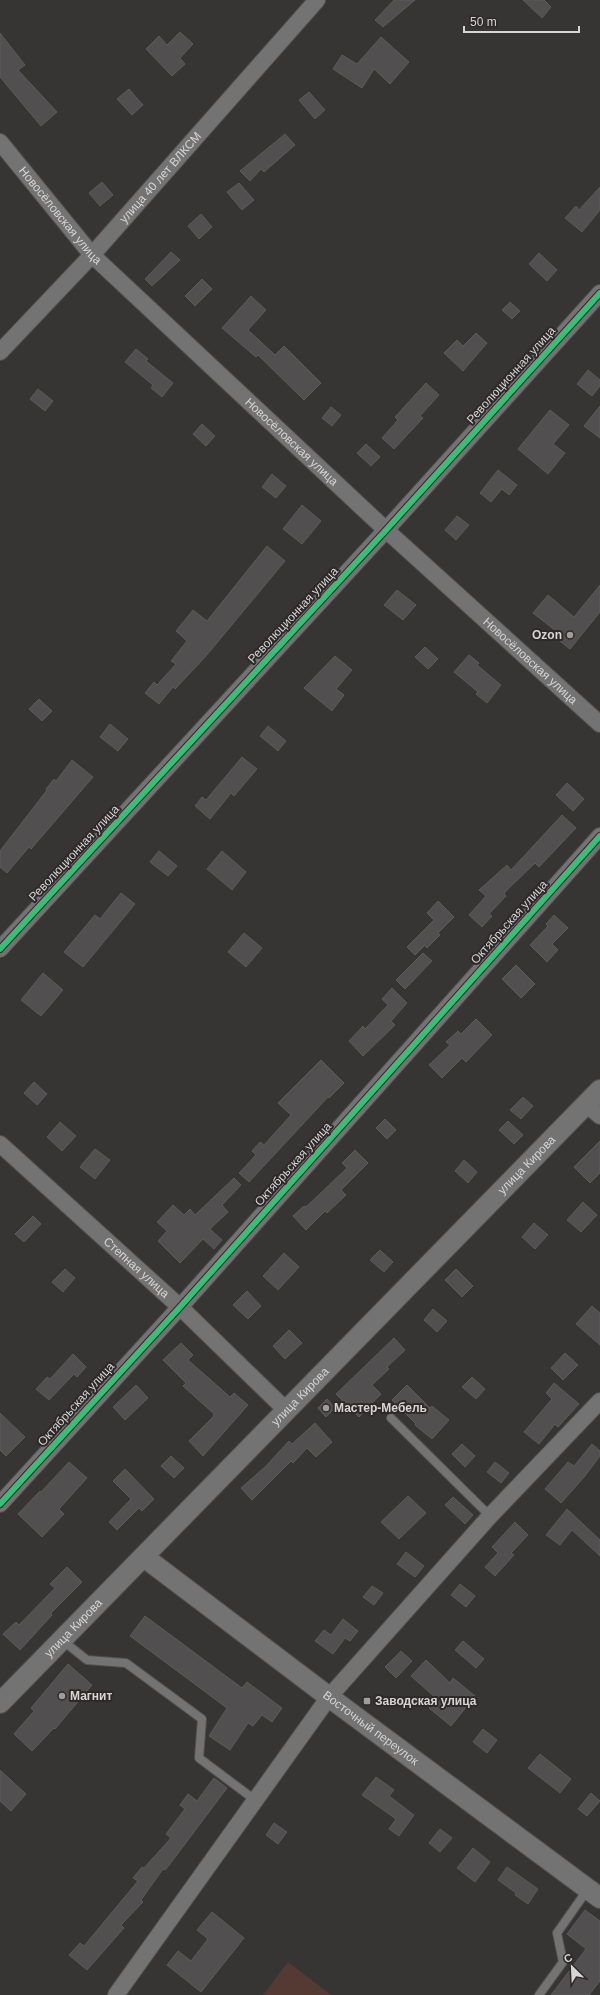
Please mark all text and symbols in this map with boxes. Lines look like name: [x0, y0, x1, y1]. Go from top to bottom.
scale bar: [464, 8, 579, 34]
text: 50 m: [470, 15, 497, 29]
street label: улица 40 лет ВЛКСМ: [117, 129, 204, 226]
street label: Новосёловская улица: [16, 164, 105, 267]
street label: Революционная улица: [464, 323, 559, 426]
street label: Новосёловская улица: [242, 395, 341, 489]
street label: Революционная улица: [245, 564, 341, 666]
street label: Новосёловская улица: [480, 615, 580, 707]
place label: Ozon: [532, 628, 562, 642]
marker: Ozon: [565, 630, 575, 640]
street label: Революционная улица: [26, 802, 122, 904]
street label: Октябрьская улица: [468, 877, 550, 967]
street label: Октябрьская улица: [252, 1119, 334, 1209]
street label: улица Кирова: [495, 1132, 559, 1197]
street label: Степная улица: [101, 1234, 172, 1301]
street label: Октябрьская улица: [35, 1359, 117, 1449]
street label: улица Кирова: [268, 1364, 332, 1429]
place label: Мастер-Мебель: [334, 1401, 427, 1415]
marker: Мастер-Мебель: [321, 1403, 331, 1413]
street label: улица Кирова: [42, 1596, 105, 1660]
street label: Восточный переулок: [320, 1688, 422, 1768]
place label: Магнит: [70, 1689, 112, 1703]
marker: Магнит: [57, 1691, 67, 1701]
place label: Заводская улица: [375, 1694, 477, 1708]
marker: Заводская улица: [362, 1696, 372, 1706]
north arrow: [552, 1947, 592, 1987]
text: С: [562, 1951, 574, 1965]

